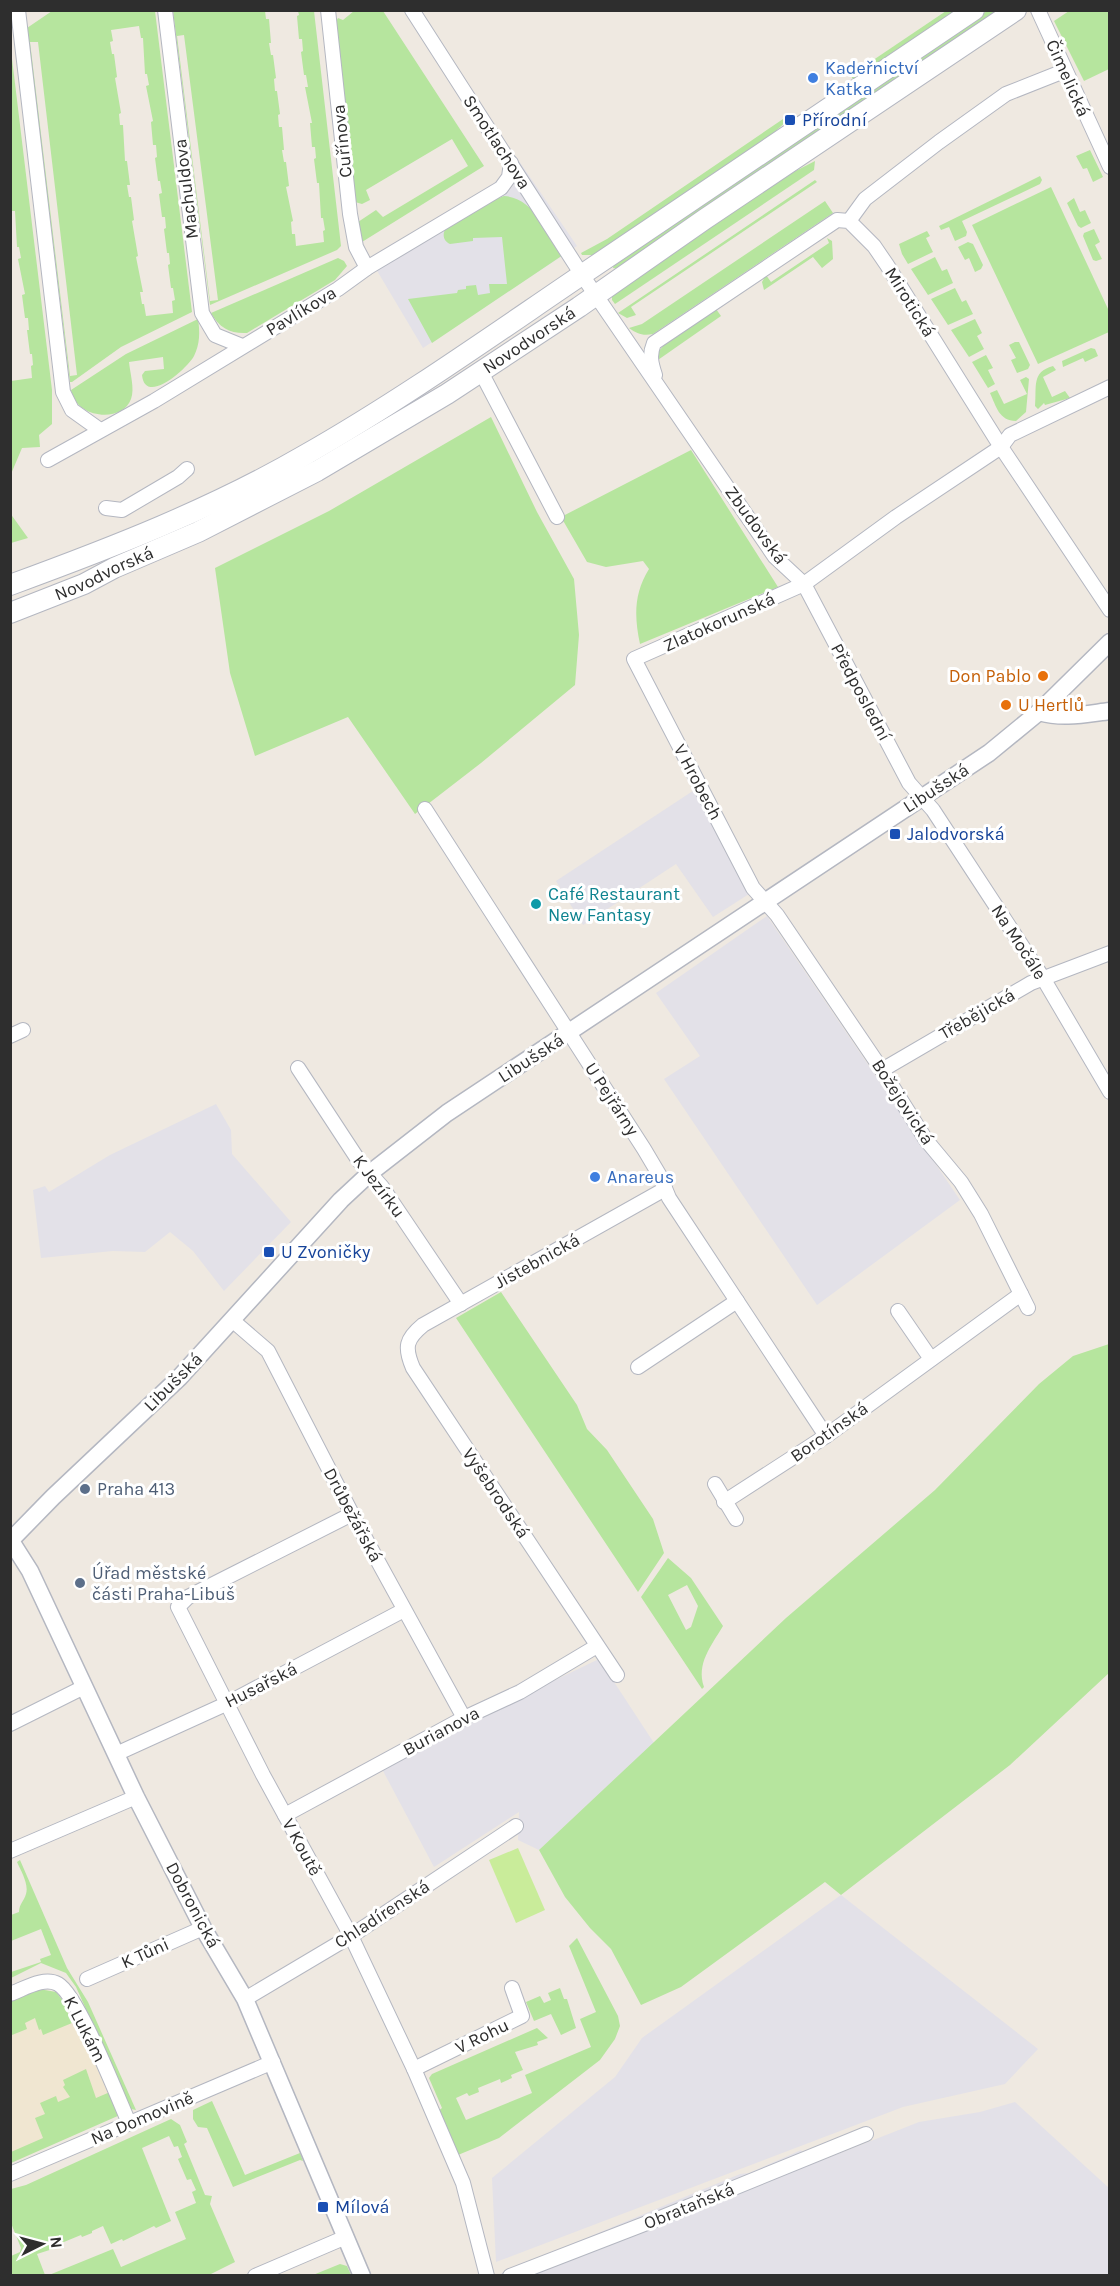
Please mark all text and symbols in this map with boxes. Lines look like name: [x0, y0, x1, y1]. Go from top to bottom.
street label: Čimelická: [1041, 36, 1095, 120]
place label: Kadeřnictví Katka: [825, 57, 920, 100]
marker: Kadeřnictví Katka: [806, 71, 820, 85]
street label: Smotlachova: [458, 91, 536, 193]
street label: Cuřínova: [327, 103, 357, 179]
place label: Přírodní: [802, 109, 868, 131]
marker: Přírodní: [783, 113, 797, 127]
street label: Machuldova: [169, 138, 203, 240]
street label: Mirotická: [880, 263, 940, 341]
street label: Pavlíkova: [262, 281, 340, 341]
street label: Novodvorská: [479, 301, 580, 378]
street label: Zbudovská: [720, 482, 792, 568]
street label: Novodvorská: [51, 541, 157, 605]
street label: Zlatokorunská: [660, 588, 778, 656]
street label: Předposlední: [826, 639, 896, 745]
place label: Don Pablo: [949, 665, 1031, 687]
marker: Don Pablo: [1036, 669, 1050, 683]
place label: U Hertlů: [1018, 694, 1085, 716]
marker: U Hertlů: [999, 698, 1013, 712]
street label: V Hrobech: [669, 740, 727, 824]
street label: Libušská: [899, 759, 973, 817]
place label: Jalodvorská: [907, 823, 1005, 845]
marker: Jalodvorská: [888, 827, 902, 841]
place label: Café Restaurant New Fantasy: [548, 883, 680, 926]
marker: Café Restaurant New Fantasy: [529, 897, 543, 911]
street label: Na Močále: [987, 900, 1051, 984]
street label: Třebějická: [935, 984, 1019, 1044]
street label: Libušská: [494, 1029, 568, 1087]
street label: Božejovická: [867, 1055, 939, 1149]
street label: U Pejřárny: [580, 1058, 644, 1140]
street label: K Jezírku: [348, 1150, 410, 1222]
place label: Anareus: [607, 1166, 674, 1188]
marker: Anareus: [588, 1170, 602, 1184]
street label: Jistebnická: [490, 1229, 584, 1293]
place label: U Zvoničky: [281, 1241, 371, 1263]
marker: U Zvoničky: [262, 1245, 276, 1259]
street label: Libušská: [139, 1348, 207, 1416]
street label: Borotínská: [786, 1397, 872, 1467]
street label: Vyšebrodská: [458, 1444, 534, 1542]
street label: Drůbežářská: [319, 1464, 387, 1566]
place label: Praha 413: [97, 1478, 175, 1500]
marker: Praha 413: [78, 1482, 92, 1496]
place label: Úřad městské části Praha-Libuš: [92, 1561, 235, 1605]
marker: Úřad městské části Praha-Libuš: [73, 1576, 87, 1590]
street label: Husařská: [221, 1657, 301, 1713]
street label: Burianova: [399, 1702, 483, 1760]
street label: V Koutě: [277, 1815, 327, 1879]
street label: Dobronická: [161, 1858, 225, 1952]
street label: Chladírenská: [330, 1875, 434, 1953]
street label: K Tůni: [118, 1933, 172, 1973]
street label: K Lukám: [59, 1992, 111, 2066]
street label: V Rohu: [452, 2014, 512, 2058]
street label: Na Domovině: [87, 2087, 197, 2149]
street label: Obrataňská: [640, 2178, 738, 2234]
place label: Mílová: [335, 2196, 389, 2218]
marker: Mílová: [316, 2200, 330, 2214]
north arrow: [12, 2214, 72, 2274]
text: N: [46, 2236, 66, 2249]

